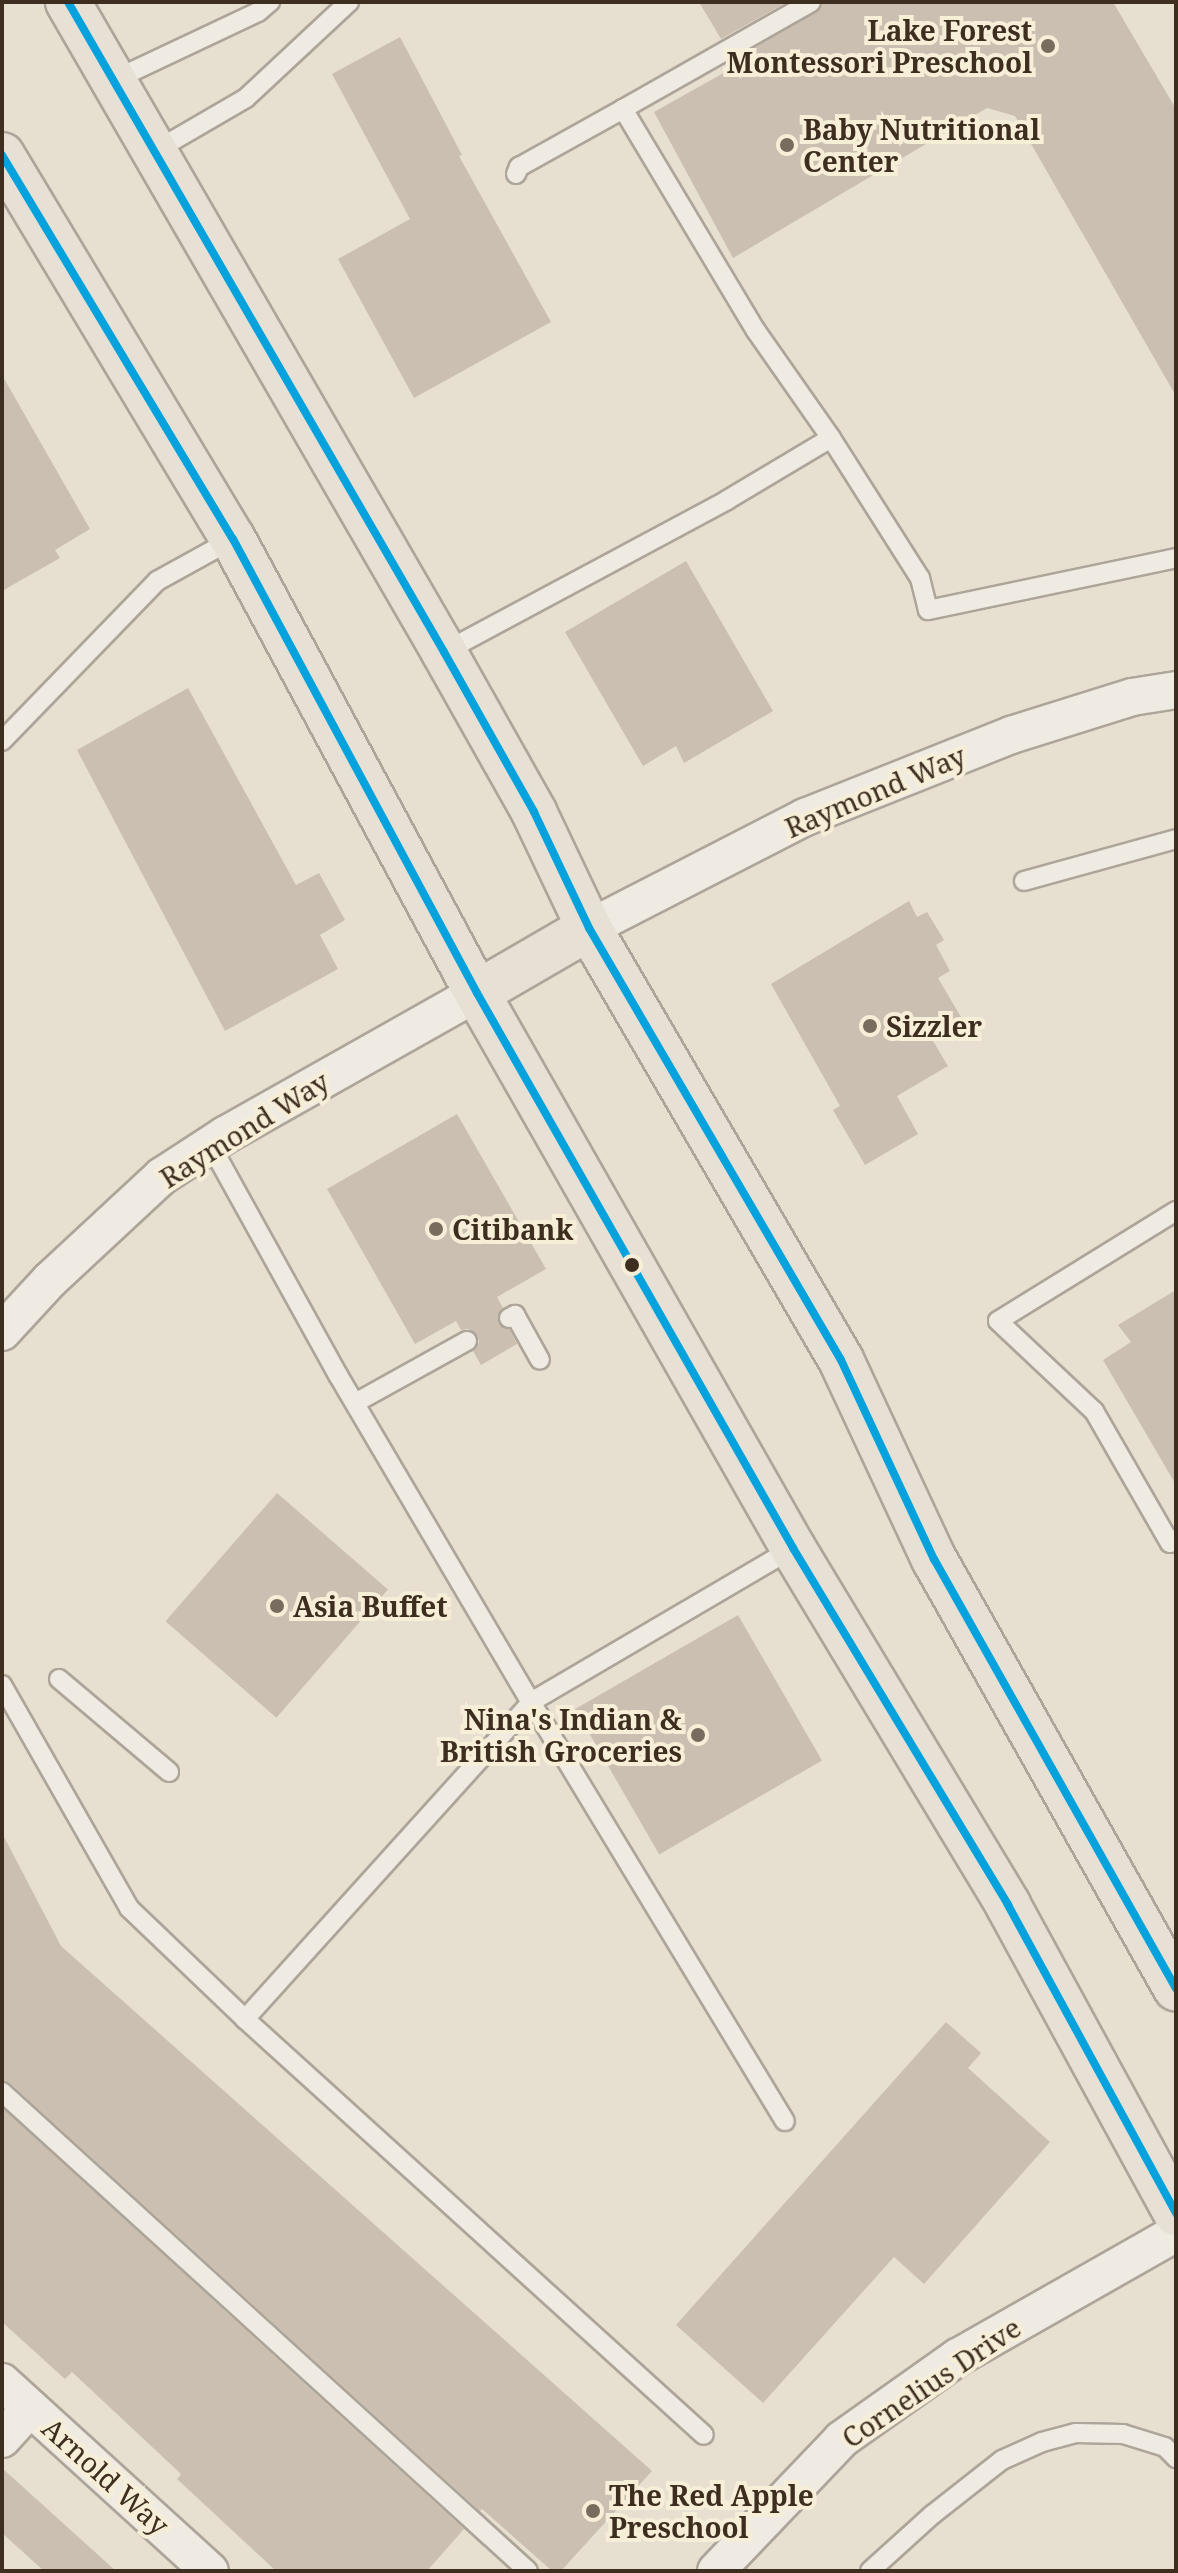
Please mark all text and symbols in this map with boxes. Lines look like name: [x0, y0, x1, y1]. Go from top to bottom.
place label: Lake Forest Montessori Preschool: [727, 13, 1032, 79]
marker: Lake Forest Montessori Preschool: [1039, 37, 1057, 55]
place label: Baby Nutritional Center: [803, 112, 1040, 178]
marker: Baby Nutritional Center: [778, 136, 796, 154]
street label: Raymond Way: [780, 738, 970, 844]
place label: Sizzler: [886, 1009, 982, 1043]
marker: Sizzler: [861, 1017, 879, 1035]
street label: Raymond Way: [153, 1064, 335, 1194]
place label: Citibank: [452, 1212, 573, 1246]
marker: Citibank: [427, 1220, 445, 1238]
unlabelled marker: [624, 1257, 640, 1273]
place label: Asia Buffet: [293, 1589, 448, 1623]
marker: Asia Buffet: [268, 1597, 286, 1615]
place label: Nina's Indian & British Groceries: [440, 1702, 682, 1768]
marker: Nina's Indian & British Groceries: [689, 1726, 707, 1744]
street label: Cornelius Drive: [835, 2310, 1027, 2454]
street label: Arnold Way: [36, 2410, 176, 2542]
place label: The Red Apple Preschool: [609, 2478, 814, 2544]
marker: The Red Apple Preschool: [584, 2502, 602, 2520]

